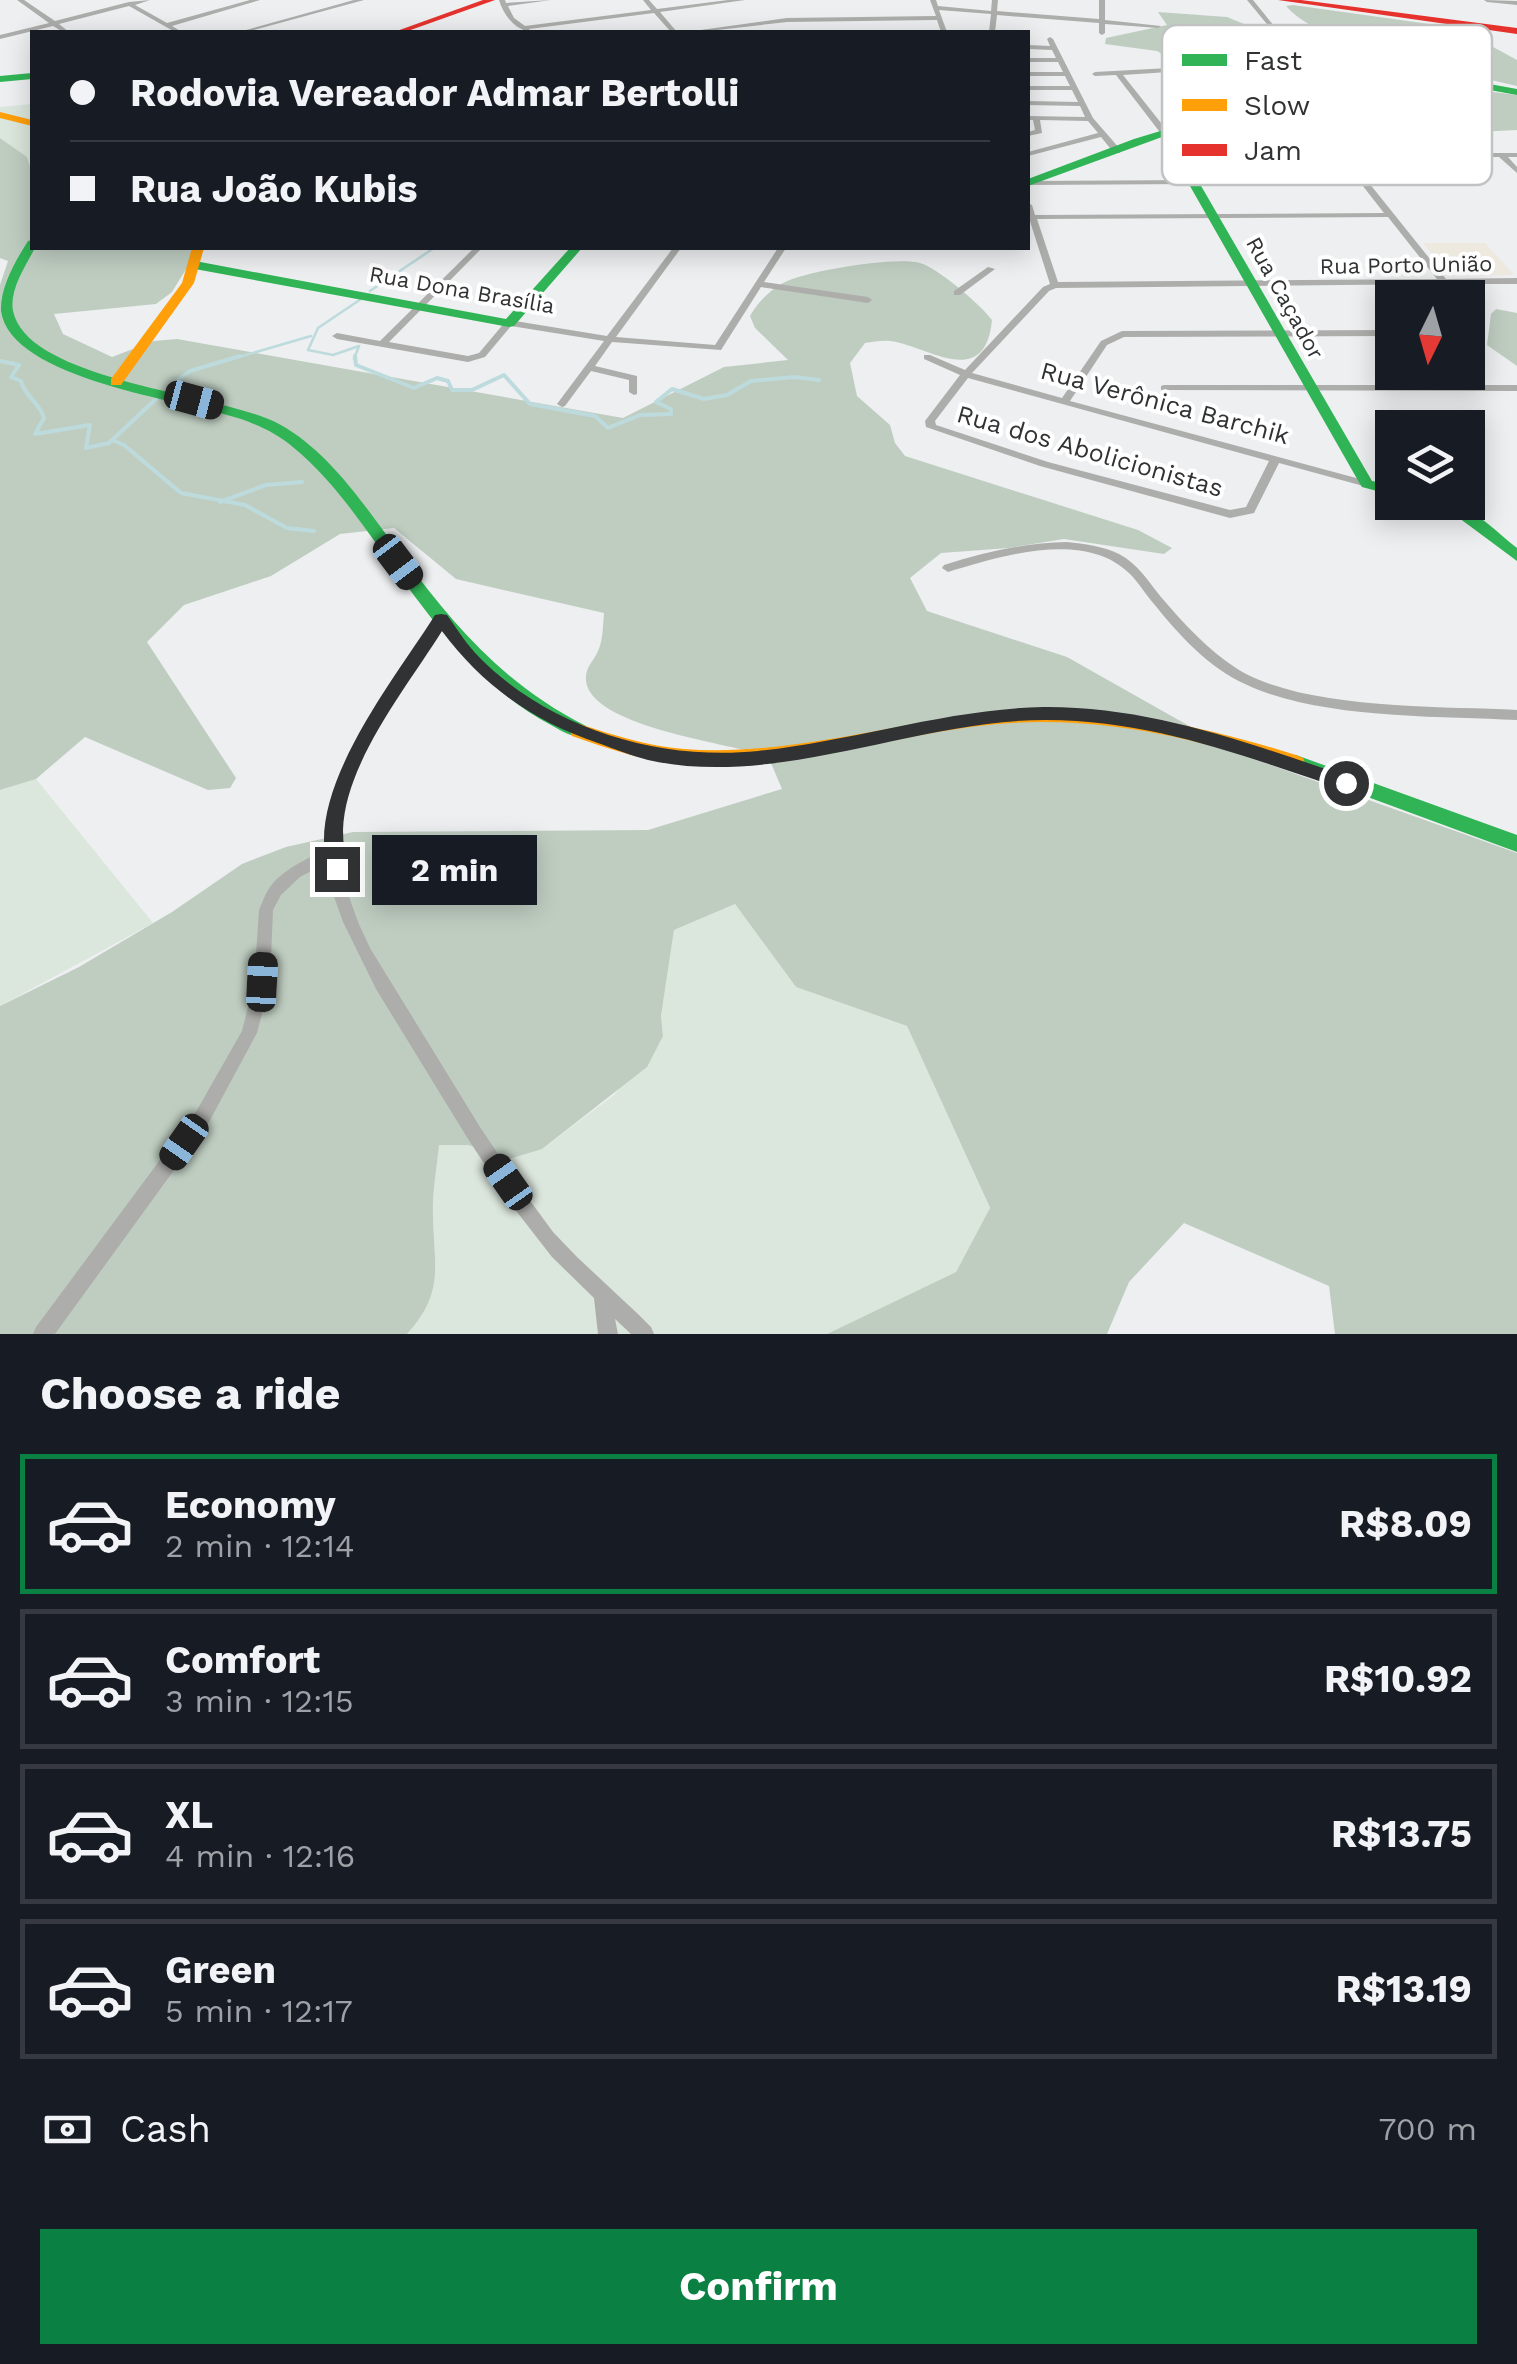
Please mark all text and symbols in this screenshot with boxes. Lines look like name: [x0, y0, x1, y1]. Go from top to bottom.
legend: [1162, 25, 1492, 185]
text: Fast: [1244, 44, 1302, 77]
text: Rodovia Vereador Admar Bertolli: [130, 71, 739, 115]
text: Slow: [1244, 89, 1310, 122]
text: Jam: [1244, 134, 1302, 167]
text: Rua João Kubis: [130, 167, 418, 211]
street label: Rua Caçador: [1241, 233, 1329, 363]
street label: Rua Porto União: [1319, 251, 1493, 279]
street label: Rua Dona Brasília: [367, 261, 557, 319]
north arrow: [1375, 280, 1485, 390]
map controls: [1375, 280, 1485, 520]
street label: Rua Verônica Barchik: [1038, 356, 1292, 450]
car: [161, 378, 227, 422]
street label: Rua dos Abolicionistas: [954, 399, 1226, 503]
button: layers: [1375, 410, 1485, 520]
car: [368, 529, 428, 595]
route start: [1324, 761, 1369, 806]
callout: 2 min: [372, 834, 537, 904]
route end: [315, 847, 360, 892]
text: 2 min: [411, 851, 498, 889]
car: [245, 951, 279, 1013]
car: [155, 1109, 213, 1175]
car: [479, 1149, 537, 1215]
text: Choose a ride: [40, 1367, 340, 1420]
icon: car: [45, 1479, 135, 1569]
text: Economy: [165, 1483, 336, 1527]
text: R$8.09: [1339, 1502, 1472, 1546]
text: 2 min · 12:14: [165, 1527, 354, 1565]
icon: car: [45, 1634, 135, 1724]
text: Comfort: [165, 1638, 320, 1682]
text: R$10.92: [1324, 1657, 1472, 1701]
text: 3 min · 12:15: [165, 1682, 354, 1720]
icon: car: [45, 1789, 135, 1879]
text: XL: [165, 1793, 213, 1837]
text: R$13.75: [1331, 1812, 1472, 1856]
text: 4 min · 12:16: [165, 1837, 355, 1875]
icon: car: [45, 1944, 135, 2034]
text: Green: [165, 1948, 276, 1992]
text: R$13.19: [1336, 1967, 1472, 2011]
text: 5 min · 12:17: [165, 1992, 353, 2030]
icon: cash: [40, 2102, 95, 2157]
text: Cash: [120, 2107, 211, 2151]
text: 700 m: [1378, 2110, 1477, 2148]
button: Confirm: [40, 2229, 1477, 2344]

